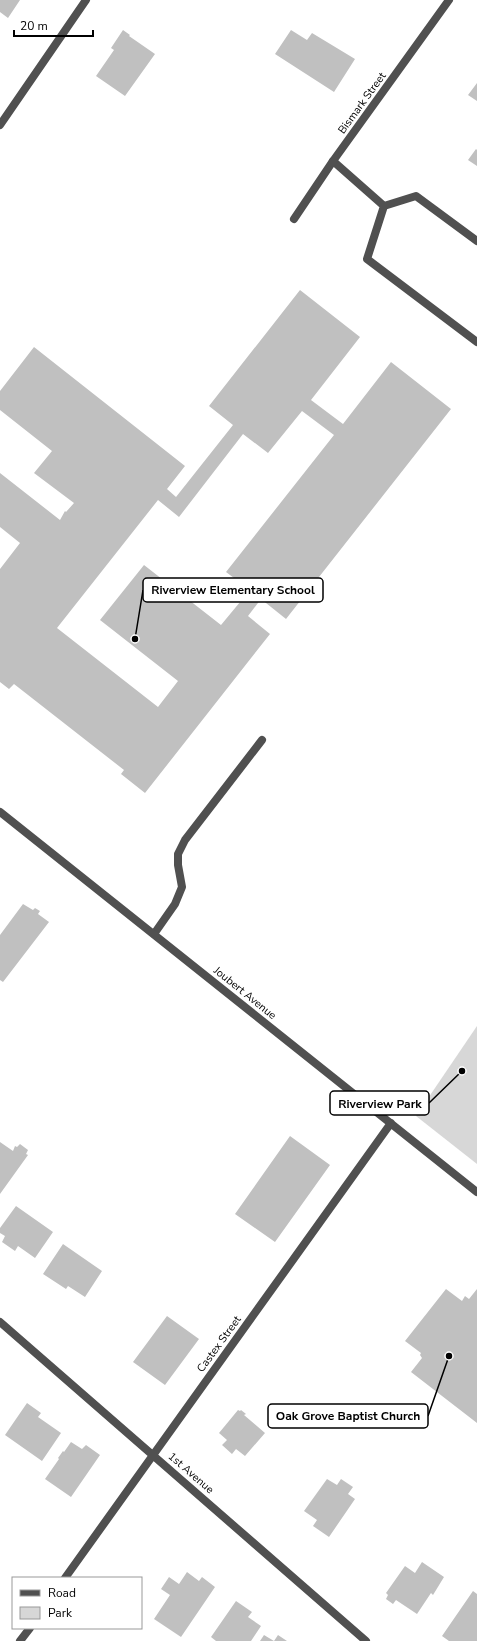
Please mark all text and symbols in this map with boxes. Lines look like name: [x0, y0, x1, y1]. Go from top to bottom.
scale bar: [14, 12, 93, 38]
text: 20 m: [20, 18, 48, 34]
street label: Bismark Street: [335, 69, 390, 137]
callout: Riverview Elementary School: [143, 578, 323, 602]
text: Riverview Elementary School: [151, 582, 315, 598]
street label: Joubert Avenue: [210, 962, 280, 1023]
callout: Riverview Park: [330, 1091, 429, 1115]
text: Riverview Park: [338, 1096, 422, 1112]
street label: Castex Street: [193, 1313, 245, 1375]
callout: Oak Grove Baptist Church: [268, 1404, 428, 1428]
text: Oak Grove Baptist Church: [276, 1408, 420, 1424]
street label: 1st Avenue: [165, 1449, 217, 1497]
legend: [12, 1577, 142, 1629]
text: Road: [48, 1585, 76, 1601]
text: Park: [48, 1605, 73, 1621]

